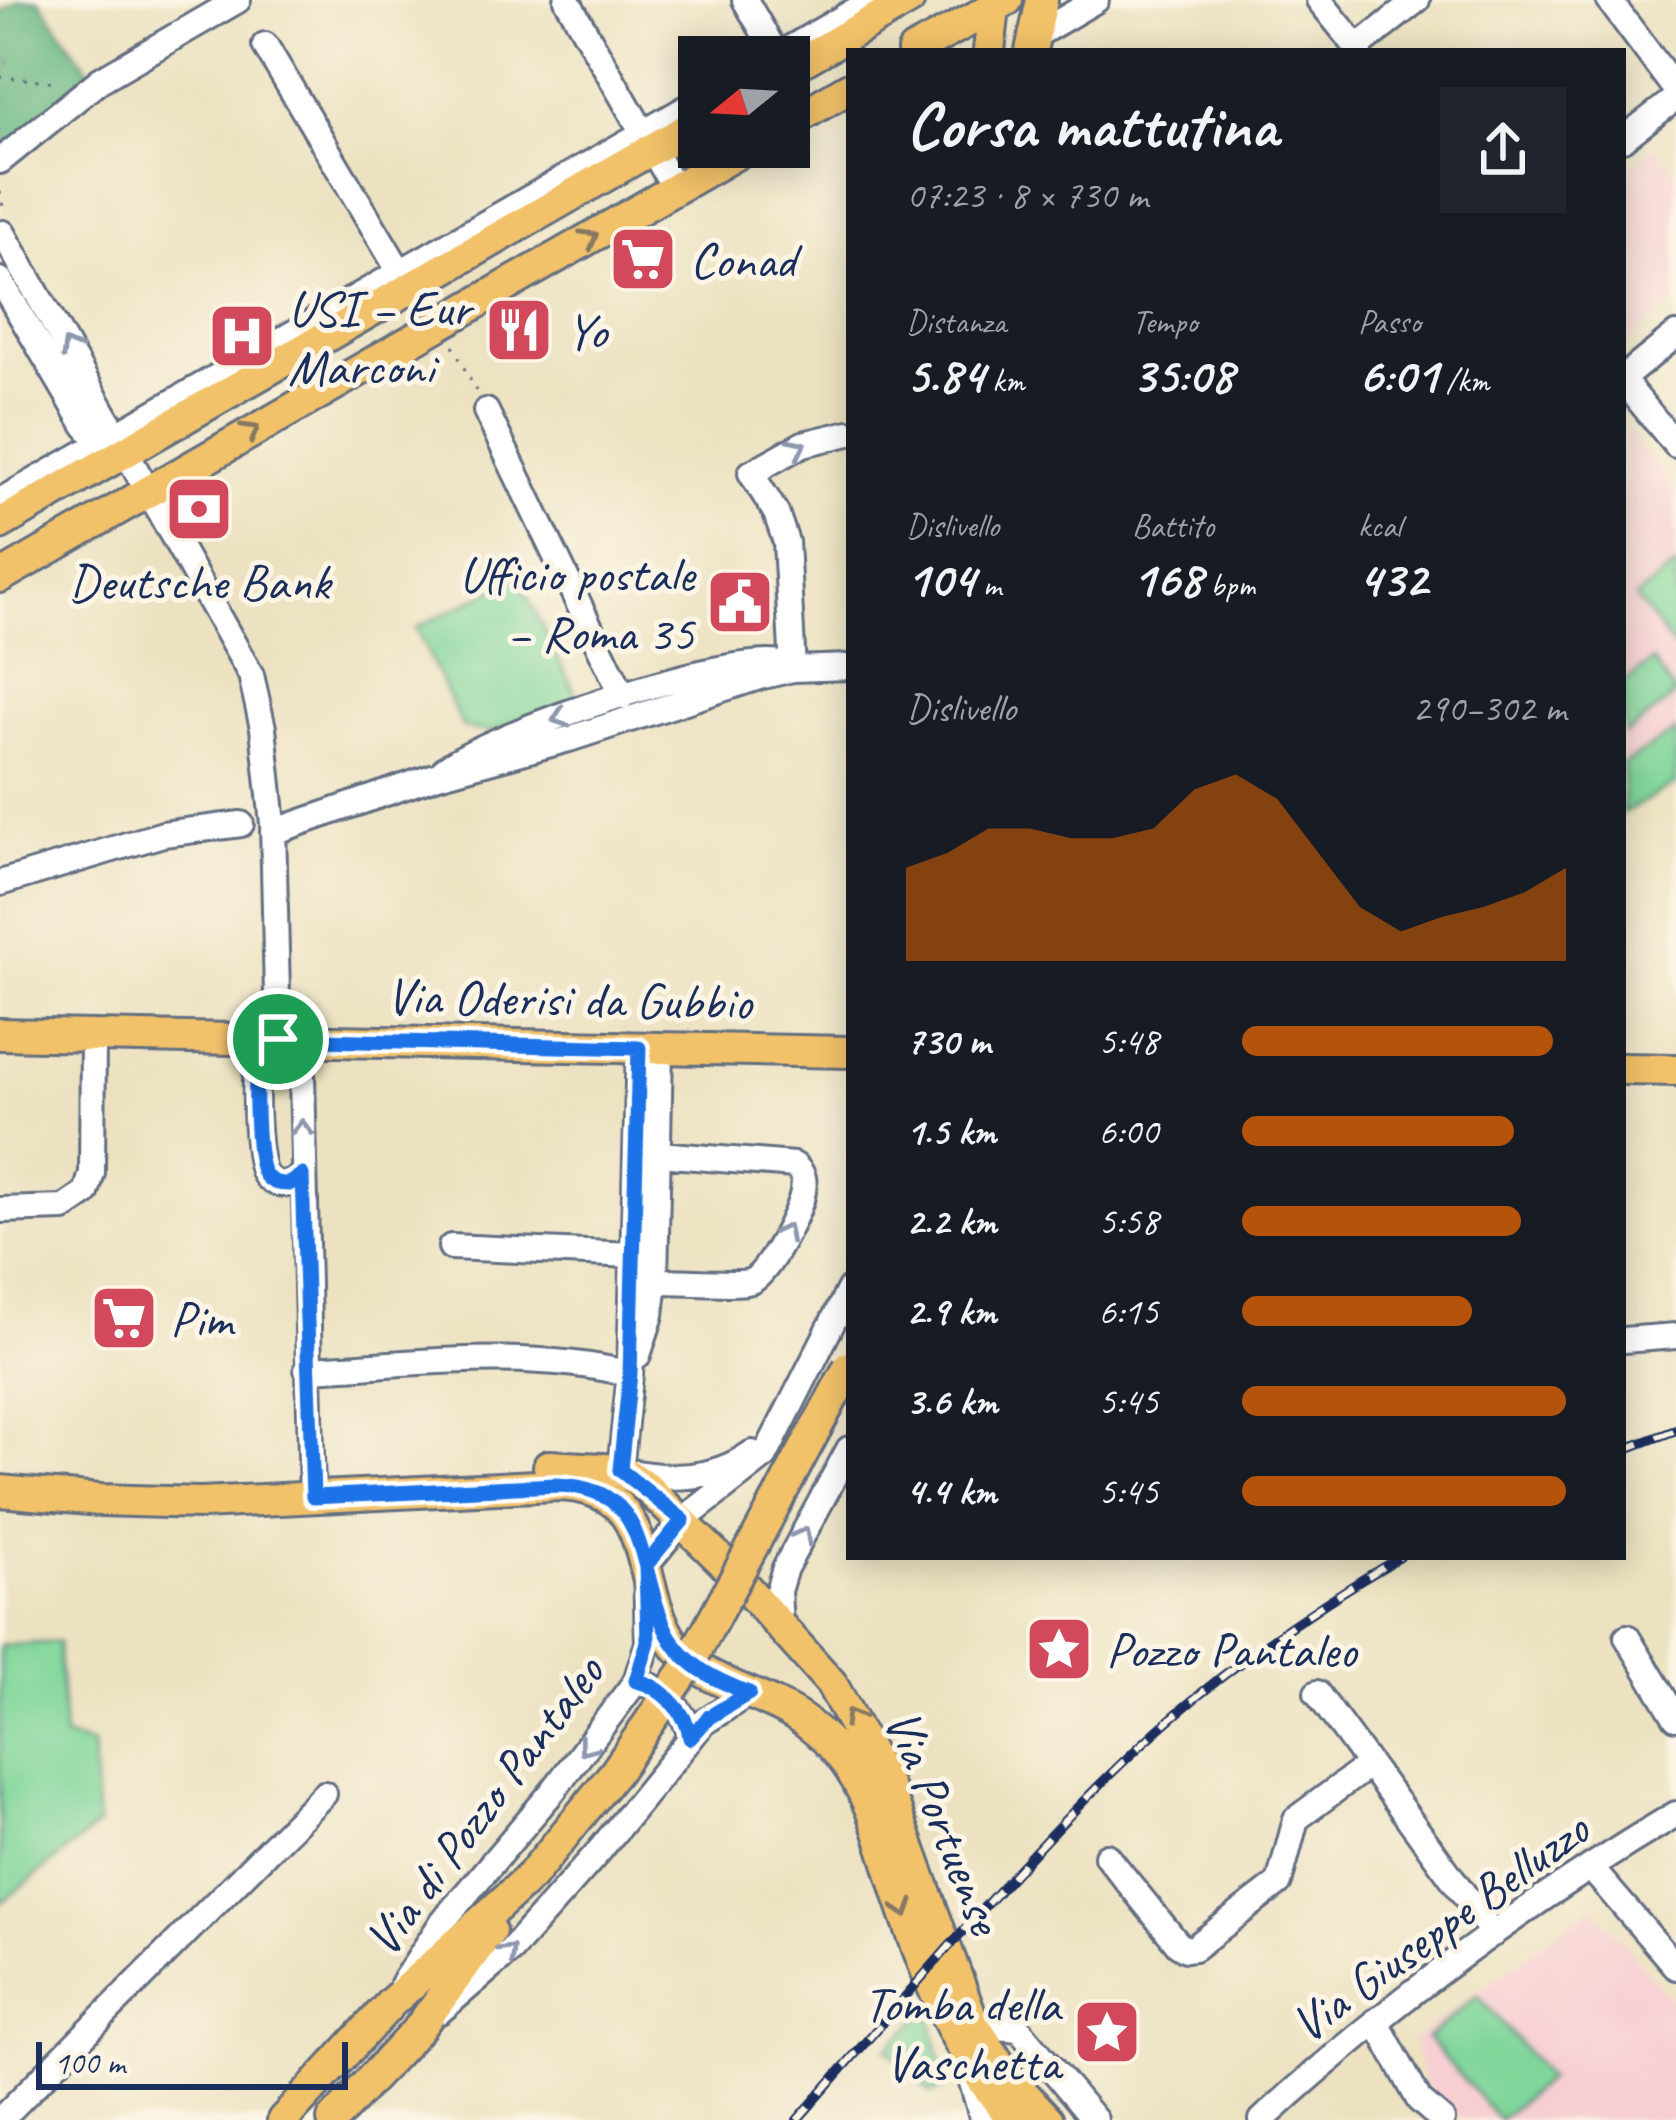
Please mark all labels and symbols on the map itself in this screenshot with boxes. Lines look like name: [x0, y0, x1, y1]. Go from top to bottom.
north arrow: [678, 36, 810, 168]
supermarket icon: Conad: [608, 224, 678, 294]
place label: Conad: [690, 228, 803, 292]
one-way arrow: [577, 229, 598, 252]
place label: USI – Eur Marconi: [288, 276, 475, 399]
restaurant icon: Yo: [484, 295, 554, 365]
place label: Yo: [566, 299, 610, 363]
hospital icon: USI – Eur Marconi: [207, 301, 277, 371]
one-way arrow: [61, 339, 84, 361]
one-way arrow: [238, 423, 260, 446]
one-way arrow: [786, 438, 807, 461]
bank icon: Deutsche Bank: [164, 474, 234, 544]
place label: Ufficio postale – Roma 35: [459, 542, 697, 665]
place label: Deutsche Bank: [68, 550, 333, 614]
public building icon: Ufficio postale – Roma 35: [705, 567, 775, 637]
one-way arrow: [550, 704, 571, 729]
street label: Via Oderisi da Gubbio: [386, 964, 755, 1034]
pin: [227, 988, 329, 1090]
one-way arrow: [289, 1118, 315, 1136]
one-way arrow: [771, 1223, 795, 1244]
supermarket icon: Pim: [89, 1283, 159, 1353]
place label: Pim: [170, 1287, 237, 1351]
one-way arrow: [789, 1526, 812, 1547]
place icon: Pozzo Pantaleo: [1024, 1614, 1094, 1684]
place label: Pozzo Pantaleo: [1106, 1618, 1359, 1682]
street label: Via di Pozzo Pantaleo: [350, 1640, 619, 1968]
street label: Via Portuense: [870, 1700, 1019, 1946]
one-way arrow: [843, 1708, 866, 1730]
one-way arrow: [579, 1734, 601, 1756]
street label: Via Giuseppe Belluzzo: [1278, 1796, 1603, 2056]
one-way arrow: [890, 1898, 915, 1919]
one-way arrow: [494, 1944, 516, 1966]
place label: Tomba della Vaschetta: [864, 1972, 1064, 2095]
place icon: Tomba della Vaschetta: [1072, 1997, 1142, 2067]
scale bar: [36, 2036, 348, 2089]

